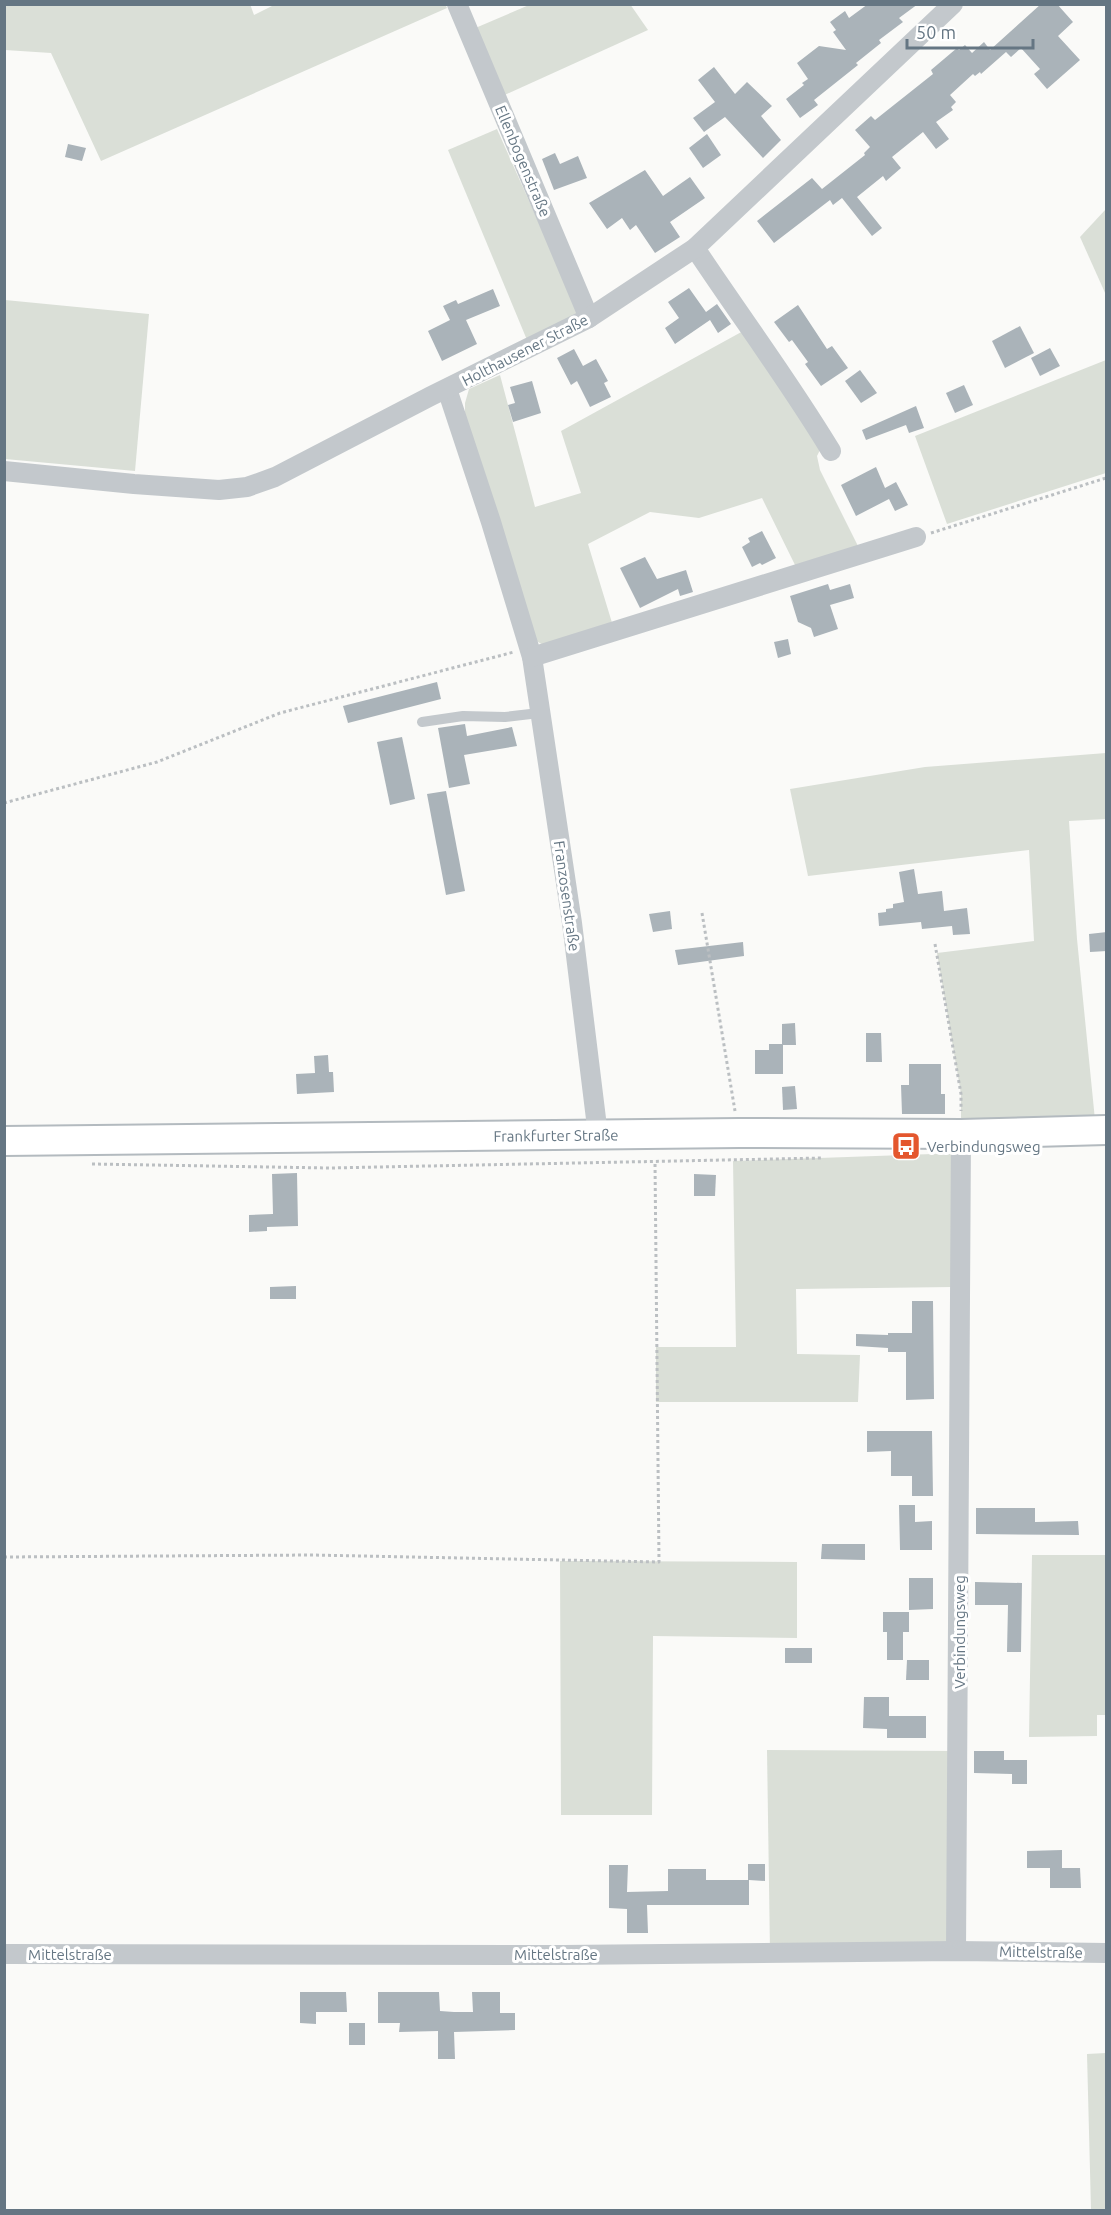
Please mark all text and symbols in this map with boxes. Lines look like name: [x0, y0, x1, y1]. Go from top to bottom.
scale bar: [907, 12, 1033, 50]
text: 50 m: [916, 22, 956, 42]
street label: Ellenbogenstraße: [492, 103, 554, 219]
street label: Holthausener Straße: [459, 311, 591, 389]
street label: Franzosenstraße: [551, 840, 583, 952]
street label: Frankfurter Straße: [493, 1126, 619, 1144]
bus stop icon: Verbindungsweg: [890, 1130, 922, 1162]
place label: Verbindungsweg: [927, 1138, 1041, 1155]
street label: Verbindungsweg: [951, 1575, 968, 1689]
street label: Mittelstraße: [999, 1943, 1083, 1961]
street label: Mittelstraße: [28, 1946, 112, 1963]
street label: Mittelstraße: [514, 1946, 598, 1963]

